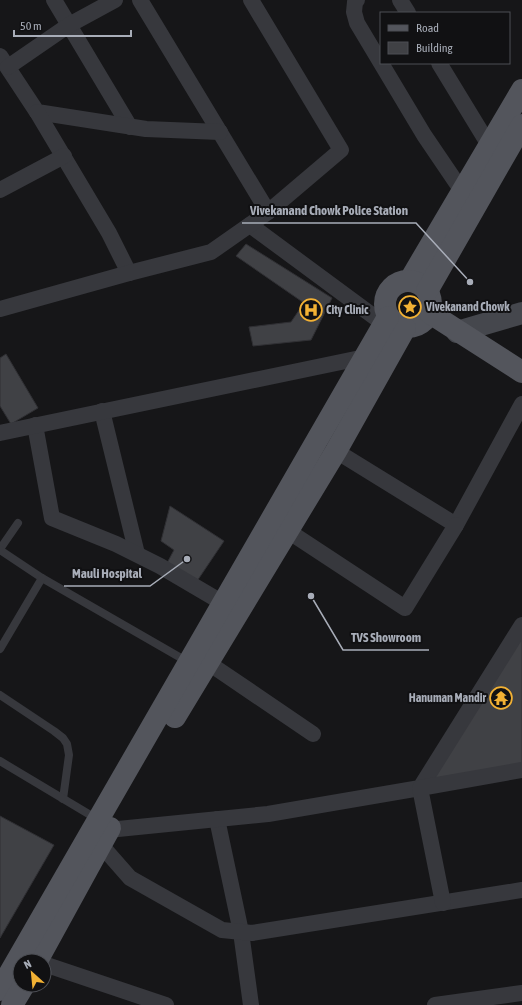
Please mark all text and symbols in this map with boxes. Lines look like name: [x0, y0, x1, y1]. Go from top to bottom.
scale bar: [14, 12, 131, 38]
legend: [380, 12, 510, 64]
text: 50 m: [20, 19, 42, 33]
text: Road: [416, 21, 439, 35]
text: Building: [416, 41, 454, 55]
callout: Vivekanand Chowk Police Station: [242, 198, 416, 223]
text: Vivekanand Chowk Police Station: [249, 203, 408, 218]
place icon: Vivekanand Chowk: [397, 294, 423, 320]
hospital icon: City Clinic: [298, 297, 324, 323]
place label: Vivekanand Chowk: [425, 300, 510, 314]
place label: City Clinic: [326, 303, 369, 317]
callout: Mauli Hospital: [64, 561, 150, 586]
text: Mauli Hospital: [72, 566, 142, 581]
callout: TVS Showroom: [343, 625, 429, 650]
text: TVS Showroom: [351, 630, 421, 645]
temple icon: Hanuman Mandir: [488, 685, 514, 711]
place label: Hanuman Mandir: [409, 691, 486, 705]
north arrow: [12, 953, 52, 993]
text: N: [22, 957, 33, 971]

